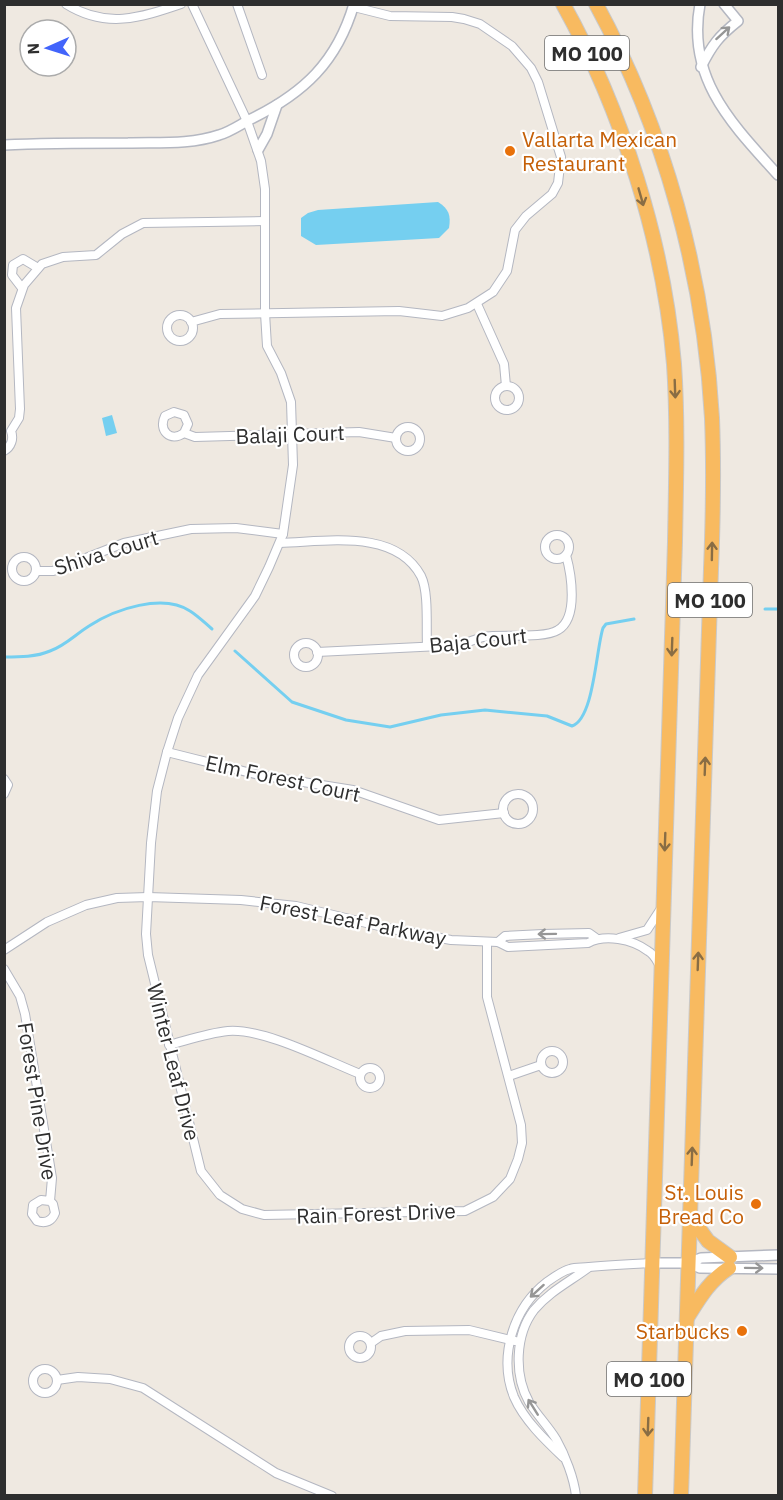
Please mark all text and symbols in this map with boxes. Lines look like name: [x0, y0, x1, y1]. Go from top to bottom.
north arrow: [18, 18, 78, 78]
one-way arrow: [716, 26, 731, 40]
road number: MO 100: [545, 36, 629, 70]
text: N: [23, 42, 43, 55]
place label: Vallarta Mexican Restaurant: [522, 125, 677, 177]
marker: Vallarta Mexican Restaurant: [503, 144, 517, 158]
one-way arrow: [636, 187, 647, 206]
one-way arrow: [669, 378, 680, 398]
street label: Balaji Court: [235, 418, 345, 450]
street label: Shiva Court: [50, 523, 162, 581]
one-way arrow: [706, 541, 717, 561]
road number: MO 100: [668, 583, 752, 617]
street label: Baja Court: [428, 621, 528, 659]
one-way arrow: [666, 636, 677, 656]
street label: Elm Forest Court: [203, 748, 363, 808]
one-way arrow: [699, 757, 710, 777]
one-way arrow: [660, 831, 671, 851]
street label: Forest Leaf Parkway: [257, 888, 449, 952]
one-way arrow: [537, 928, 557, 940]
one-way arrow: [693, 952, 704, 972]
street label: Winter Leaf Drive: [141, 981, 207, 1143]
street label: Forest Pine Drive: [12, 1020, 64, 1182]
one-way arrow: [686, 1147, 697, 1167]
place label: St. Louis Bread Co: [658, 1178, 744, 1230]
street label: Rain Forest Drive: [296, 1196, 456, 1230]
marker: St. Louis Bread Co: [749, 1197, 763, 1211]
one-way arrow: [743, 1262, 763, 1274]
one-way arrow: [530, 1284, 545, 1298]
place label: Starbucks: [636, 1317, 730, 1345]
marker: Starbucks: [735, 1324, 749, 1338]
road number: MO 100: [607, 1362, 691, 1396]
one-way arrow: [527, 1399, 540, 1416]
one-way arrow: [642, 1416, 653, 1436]

